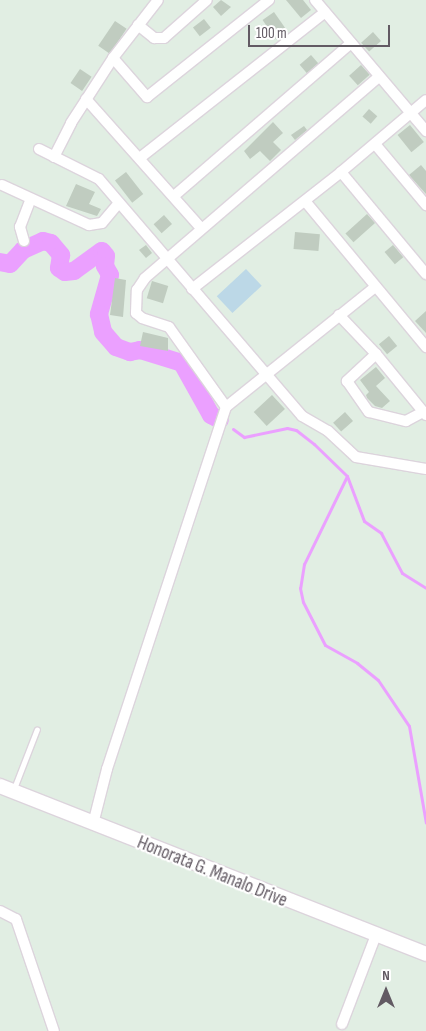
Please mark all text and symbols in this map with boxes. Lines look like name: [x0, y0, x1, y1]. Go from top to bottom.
scale bar: [251, 15, 394, 47]
text: 100 m: [256, 24, 287, 43]
street label: Honorata G. Manalo Drive: [134, 831, 290, 913]
north arrow: [361, 966, 411, 1016]
text: N: [382, 967, 390, 984]

